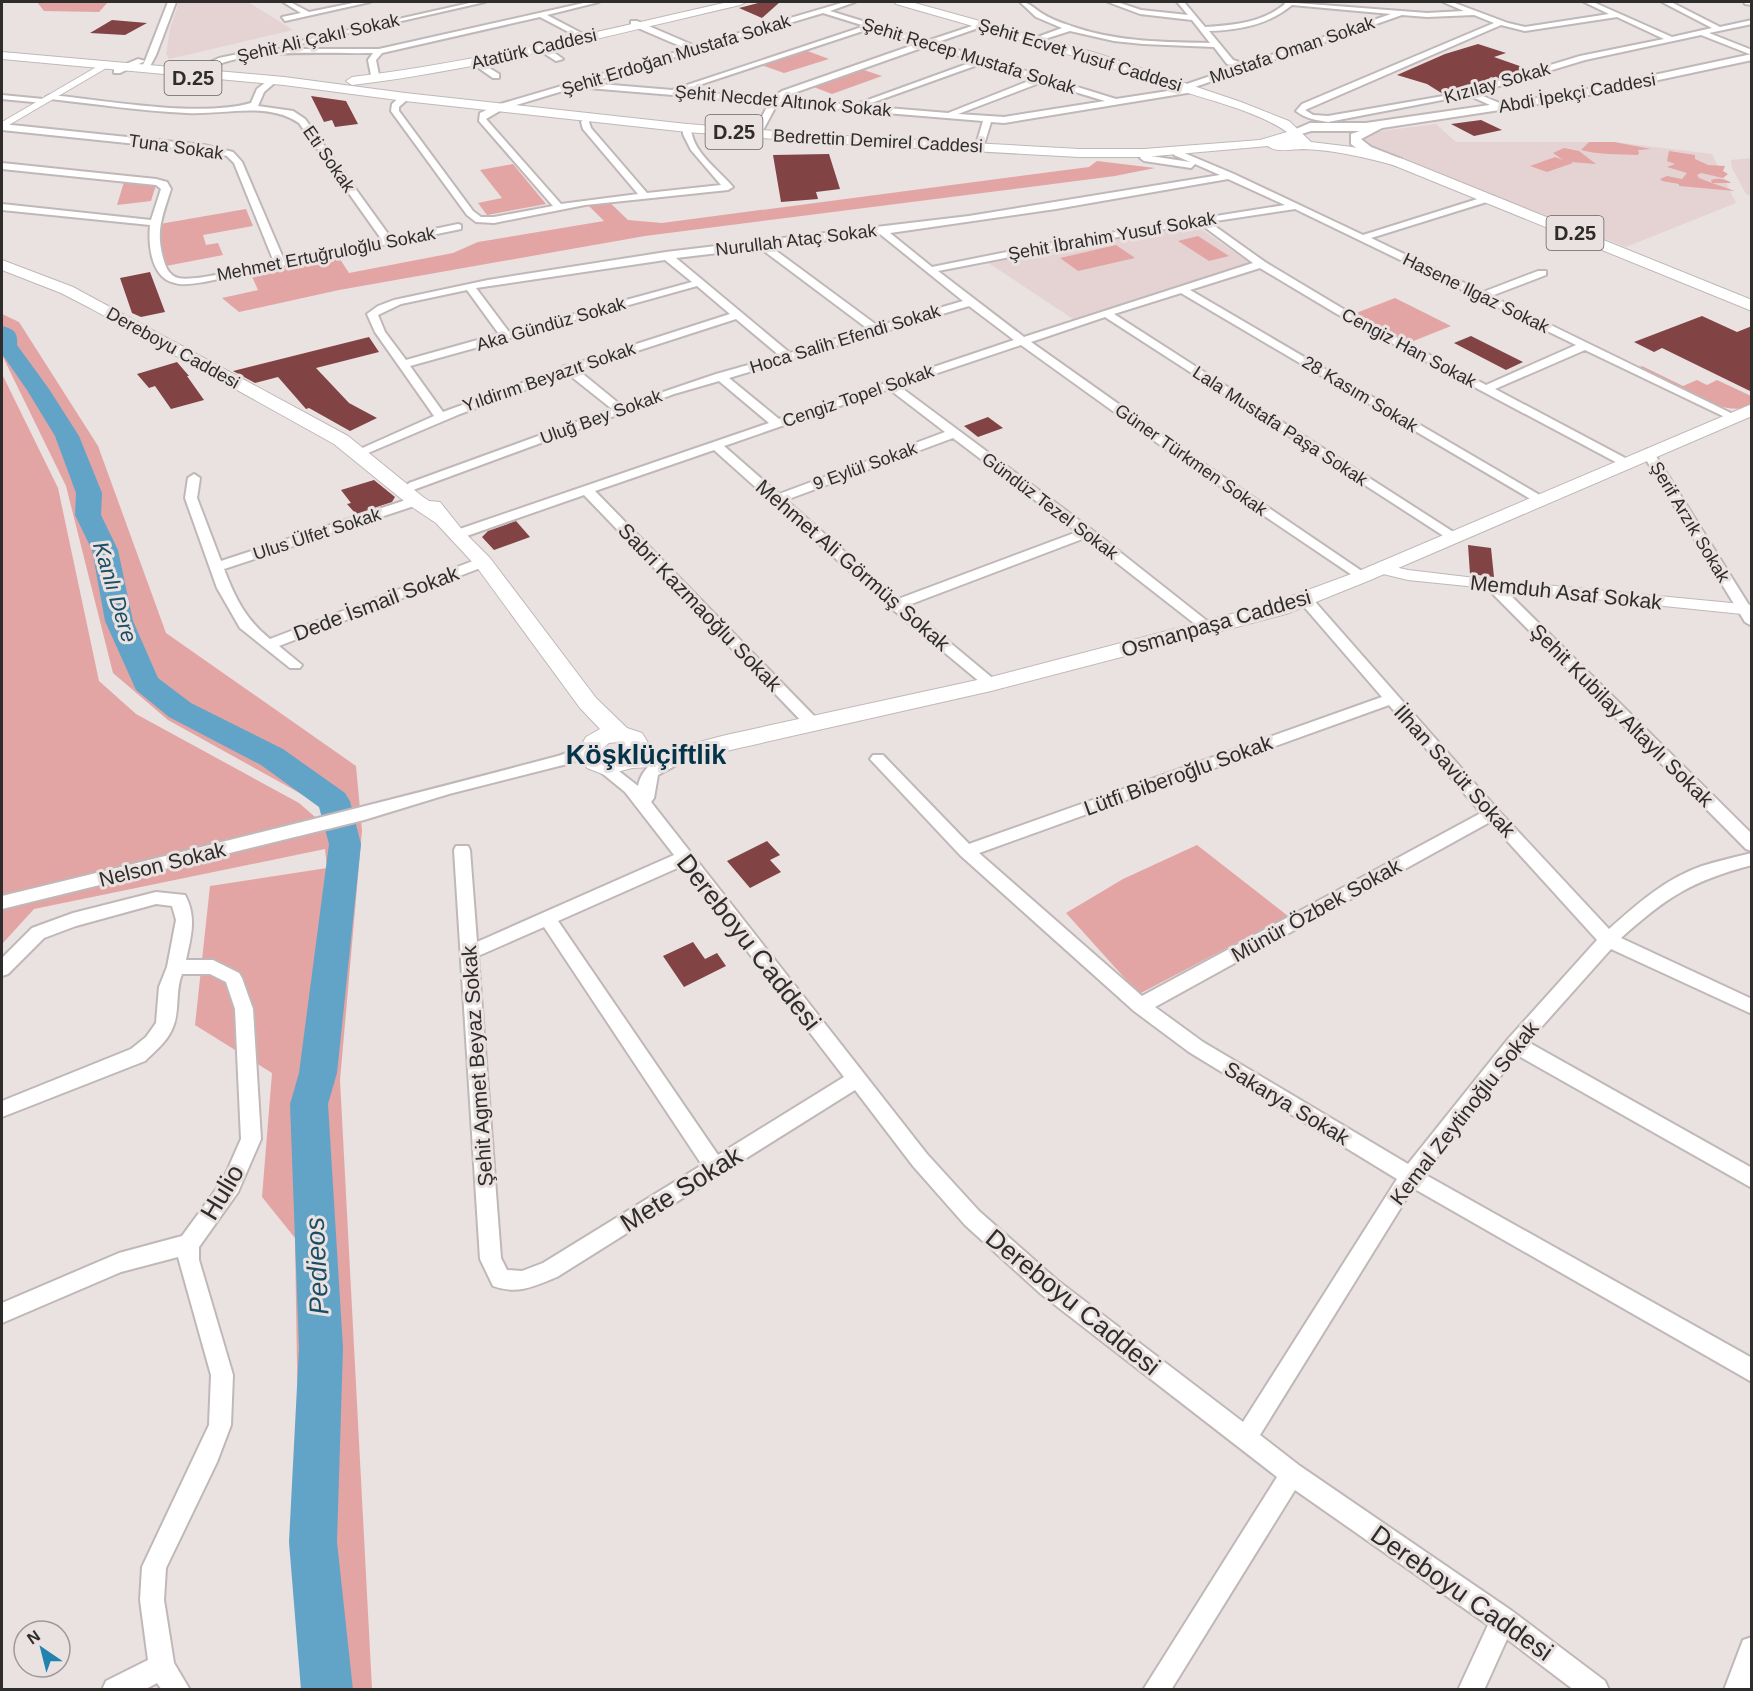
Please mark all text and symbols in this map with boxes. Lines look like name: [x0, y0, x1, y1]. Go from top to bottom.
street label: Şehit Ali Çakıl Sokak: [235, 9, 402, 66]
street label: Şehit Erdoğan Mustafa Sokak: [559, 10, 794, 99]
street label: Mustafa Oman Sokak: [1207, 12, 1378, 88]
street label: Şehit Recep Mustafa Sokak: [860, 14, 1079, 98]
street label: Şehit Ecvet Yusuf Caddesi: [976, 14, 1184, 96]
street label: Atatürk Caddesi: [469, 25, 599, 73]
street label: Kızılay Sokak: [1442, 58, 1553, 108]
road number: D.25: [164, 61, 222, 95]
street label: Abdi İpekçi Caddesi: [1497, 69, 1657, 117]
street label: Şehit Necdet Altınok Sokak: [674, 82, 893, 121]
road number: D.25: [706, 115, 762, 149]
street label: Eti Sokak: [299, 122, 360, 197]
street label: Bedrettin Demirel Caddesi: [773, 126, 983, 156]
street label: Tuna Sokak: [127, 130, 226, 164]
street label: Şehit İbrahim Yusuf Sokak: [1006, 208, 1219, 264]
road number: D.25: [1546, 216, 1604, 250]
street label: Nurullah Ataç Sokak: [714, 220, 879, 260]
street label: Mehmet Ertuğruloğlu Sokak: [215, 223, 438, 285]
street label: Hasene Ilgaz Sokak: [1400, 249, 1553, 338]
street label: Aka Gündüz Sokak: [474, 293, 629, 355]
street label: Hoca Salih Efendi Sokak: [747, 300, 944, 378]
street label: Dereboyu Caddesi: [103, 303, 243, 393]
street label: Cengiz Han Sokak: [1338, 304, 1480, 392]
street label: Yıldirım Beyazıt Sokak: [460, 338, 639, 416]
street label: 28 Kasım Sokak: [1299, 352, 1422, 437]
street label: Cengiz Topel Sokak: [780, 360, 937, 431]
street label: Lala Mustafa Paşa Sokak: [1189, 362, 1372, 491]
street label: Uluğ Bey Sokak: [537, 385, 666, 448]
street label: Güner Türkmen Sokak: [1111, 400, 1272, 521]
street label: 9 Eylül Sokak: [810, 438, 921, 494]
street label: Gündüz Tezel Sokak: [978, 448, 1123, 564]
street label: Şerif Arzık Sokak: [1646, 458, 1734, 587]
street label: Mehmet Ali Görmüş Sokak: [752, 475, 955, 656]
street label: Ulus Ülfet Sokak: [251, 504, 384, 564]
street label: Sabri Kazmaoğlu Sokak: [614, 518, 786, 696]
water label: Kanlı Dere: [88, 539, 142, 645]
street label: Dede İsmail Sokak: [290, 561, 462, 645]
street label: Memduh Asaf Sokak: [1469, 570, 1663, 614]
street label: Osmanpaşa Caddesi: [1119, 585, 1313, 661]
street label: Şehit Kubilay Altaylı Sokak: [1526, 619, 1718, 811]
street label: İlhan Savüt Sokak: [1390, 700, 1521, 842]
street label: Lütfi Biberoğlu Sokak: [1081, 730, 1276, 820]
district label: Köşklüçiftlik: [566, 740, 727, 770]
street label: Nelson Sokak: [96, 837, 228, 891]
street label: Dereboyu Caddesi: [671, 848, 827, 1036]
street label: Münür Özbek Sokak: [1227, 854, 1405, 966]
street label: Şehit Agmet Beyaz Sokak: [457, 944, 497, 1187]
street label: Kemal Zeytinoğlu Sokak: [1385, 1016, 1543, 1209]
street label: Sakarya Sokak: [1221, 1057, 1354, 1149]
street label: Mete Sokak: [615, 1139, 748, 1238]
street label: Hulio: [194, 1159, 250, 1225]
water label: Pedieos: [299, 1216, 335, 1316]
street label: Dereboyu Caddesi: [980, 1223, 1166, 1381]
street label: Dereboyu Caddesi: [1365, 1519, 1559, 1667]
north arrow: [12, 1619, 72, 1679]
text: N: [24, 1627, 43, 1647]

